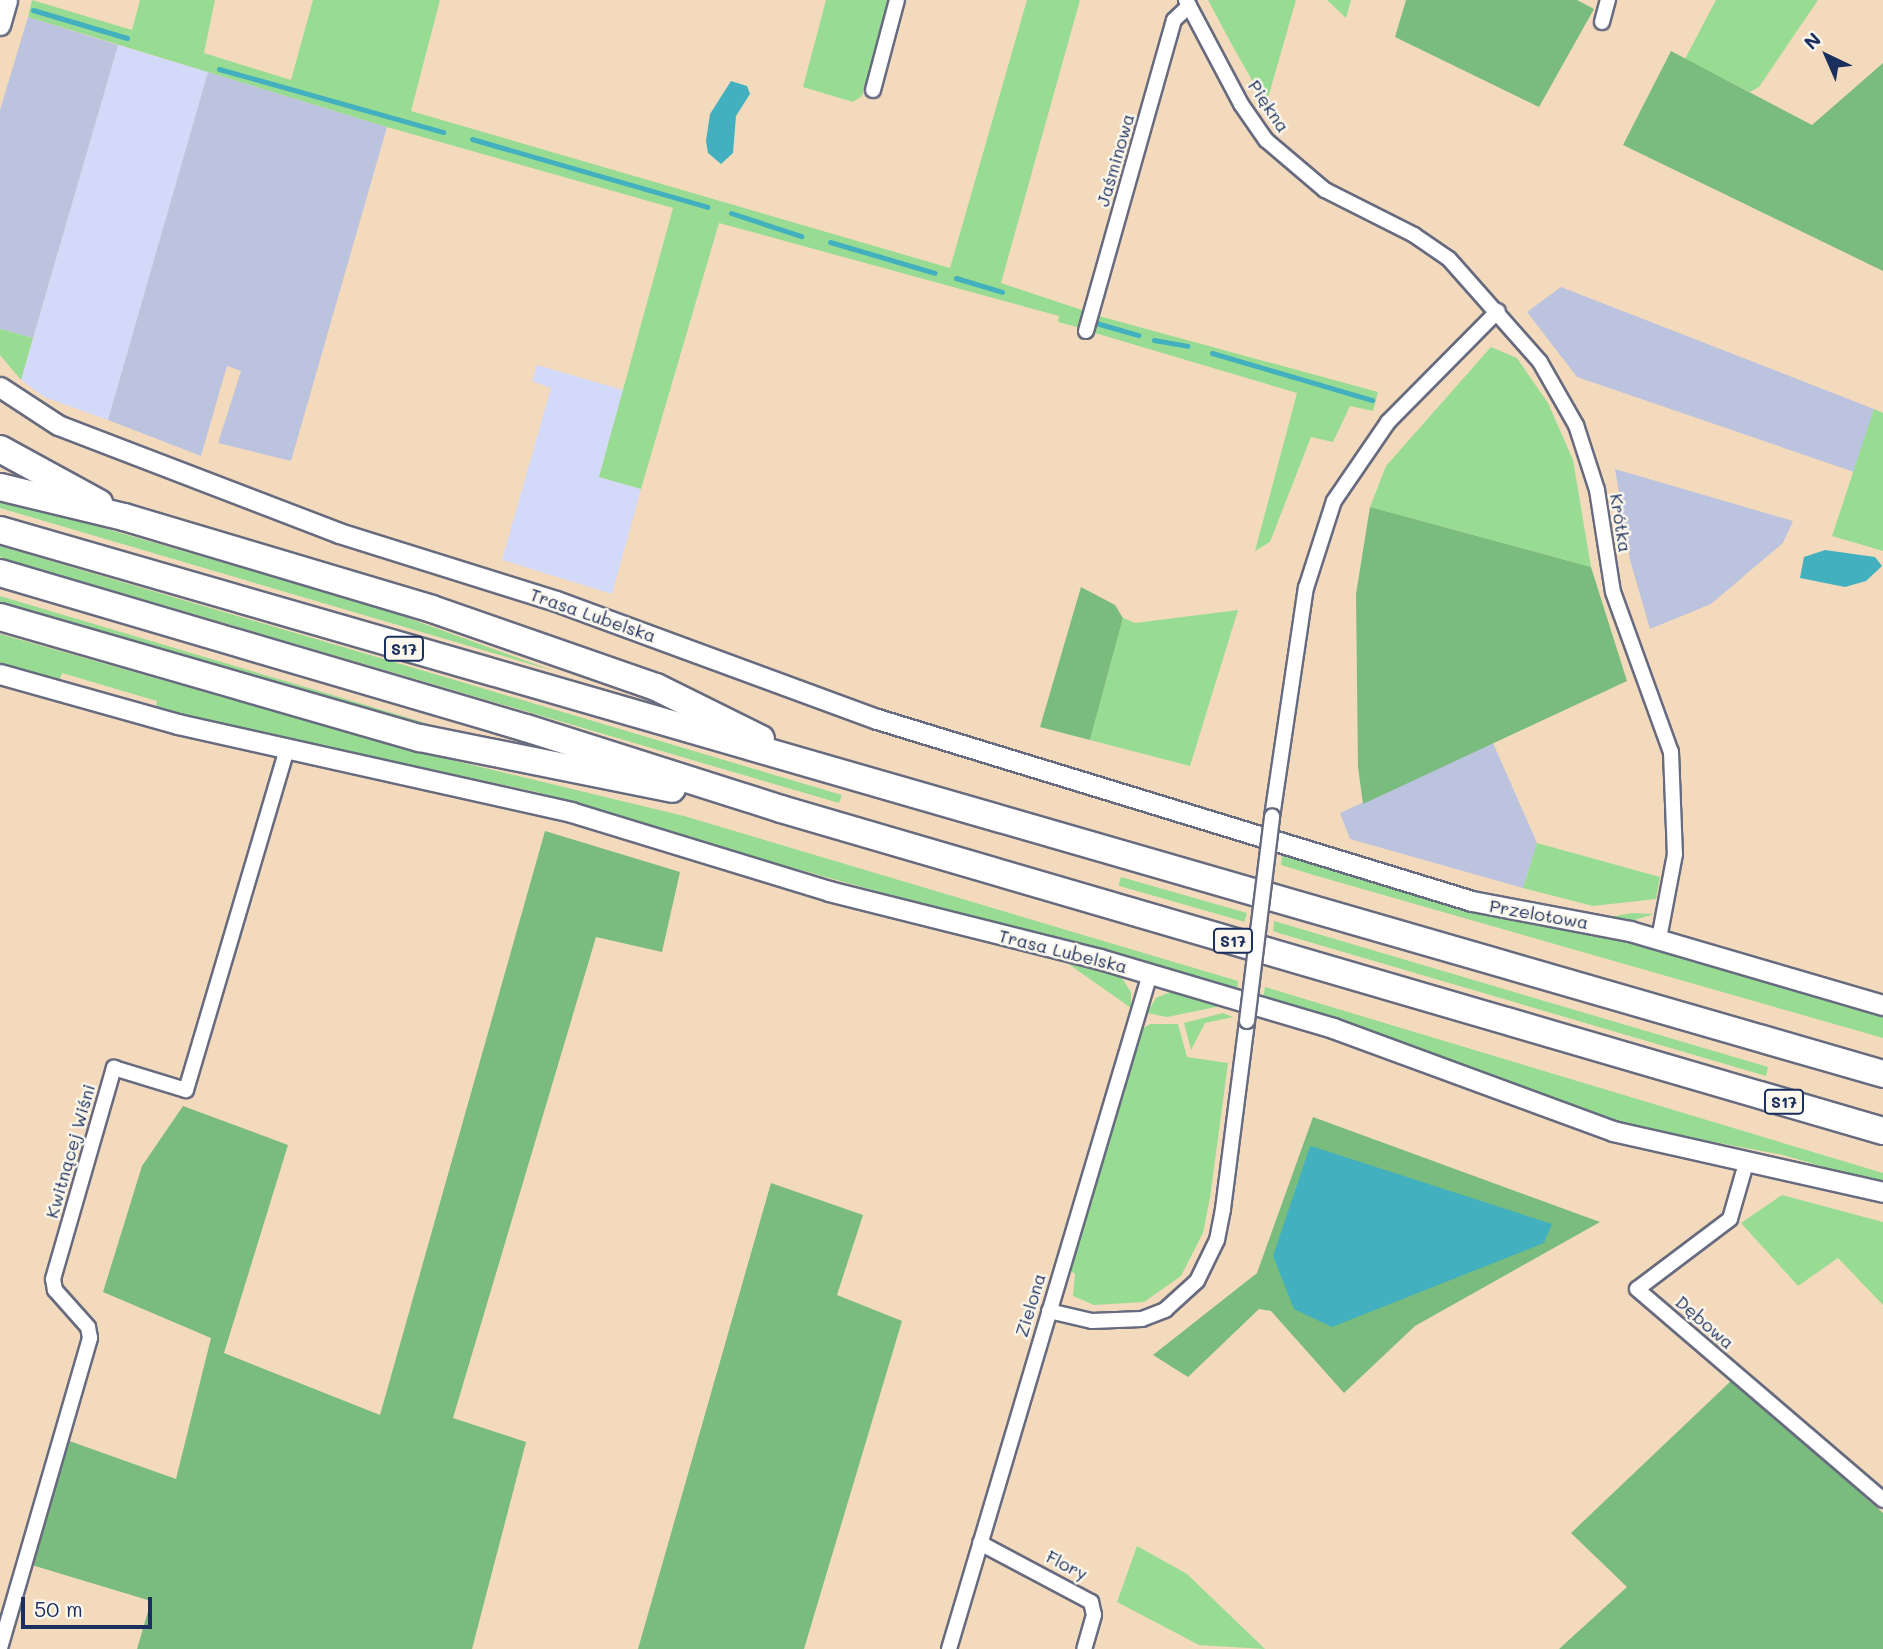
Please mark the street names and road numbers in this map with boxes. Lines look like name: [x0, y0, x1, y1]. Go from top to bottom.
street label: Piękna: [1244, 76, 1294, 136]
street label: Jaśminowa: [1091, 111, 1139, 209]
street label: Krótka: [1606, 492, 1636, 554]
street label: Trasa Lubelska: [527, 583, 659, 647]
road number: S17: [383, 636, 425, 662]
street label: Przelotowa: [1488, 895, 1590, 933]
street label: Trasa Lubelska: [996, 925, 1130, 977]
road number: S17: [1212, 928, 1254, 953]
street label: Kwitnącej Wiśni: [41, 1081, 99, 1221]
road number: S17: [1763, 1090, 1805, 1114]
street label: Zielona: [1010, 1271, 1050, 1339]
street label: Dębowa: [1671, 1291, 1739, 1353]
street label: Flory: [1043, 1545, 1091, 1585]

